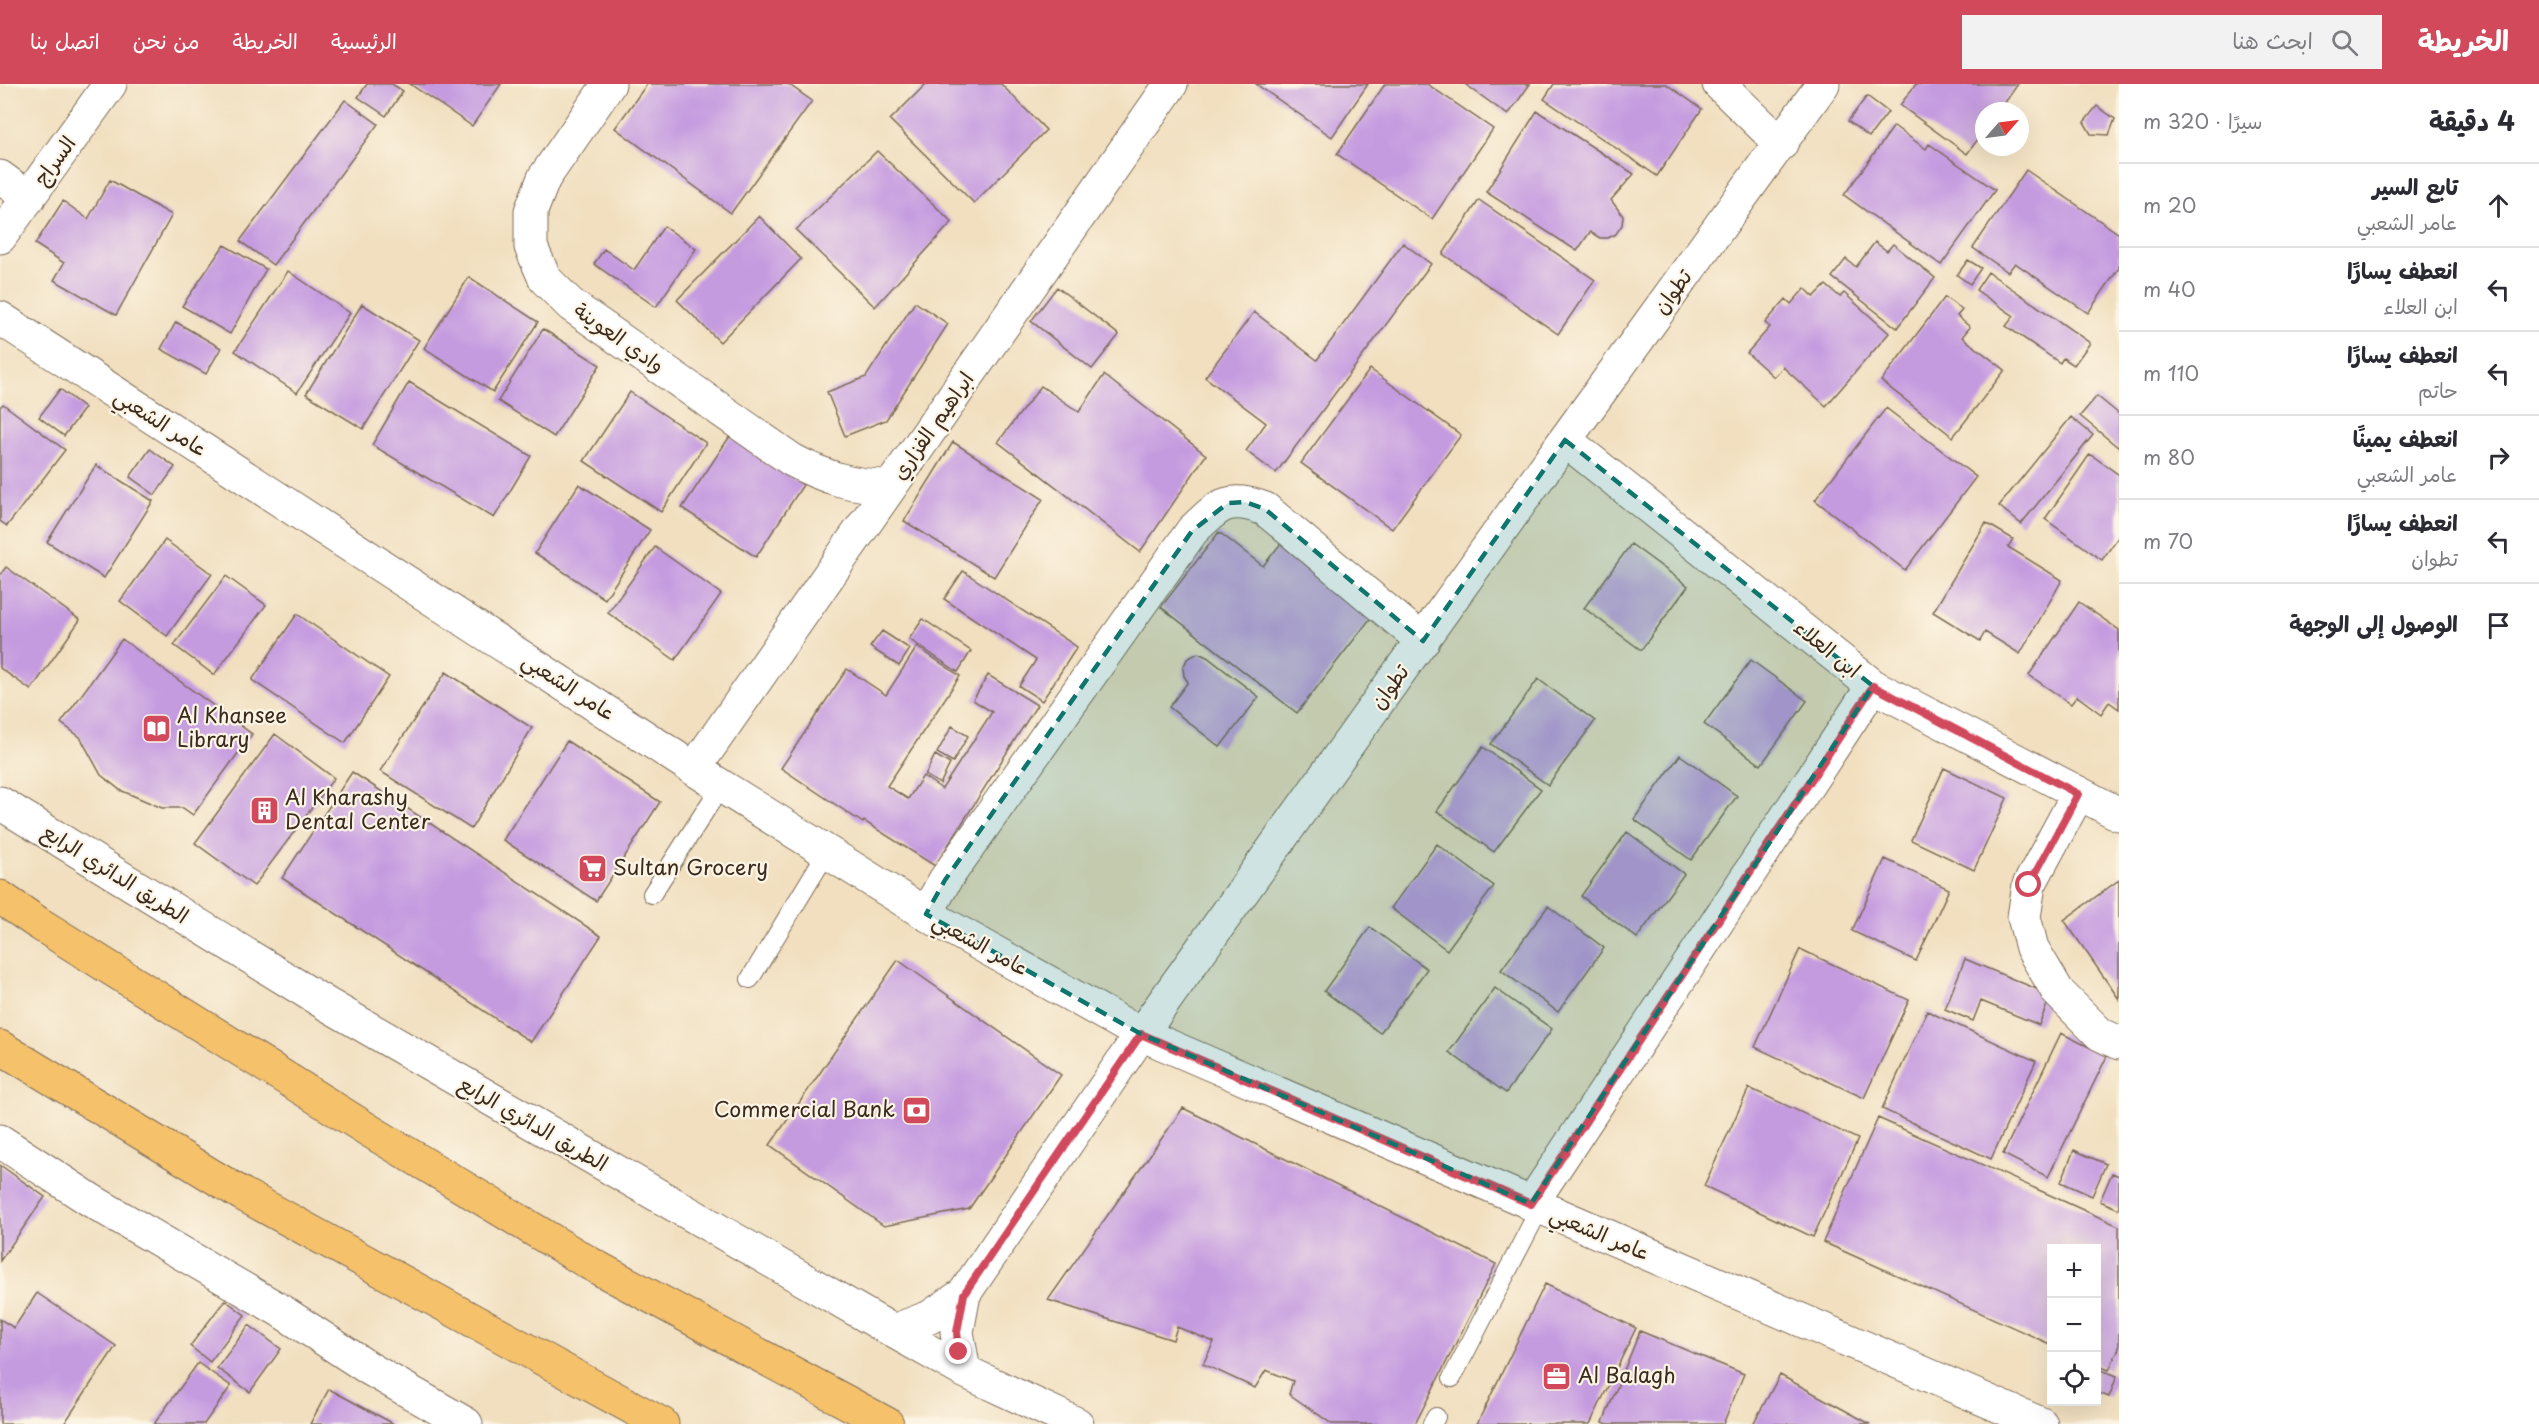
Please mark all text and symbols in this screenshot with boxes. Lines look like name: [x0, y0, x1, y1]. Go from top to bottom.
search box: [1962, 15, 2382, 69]
text: الخريطة: [2418, 18, 2509, 61]
text: ابحث هنا: [2232, 23, 2313, 56]
text: اتصل بنا: [30, 24, 100, 56]
text: من نحن: [133, 24, 199, 56]
text: الخريطة: [232, 24, 298, 56]
text: الرئيسية: [331, 24, 397, 56]
icon: search: [2328, 26, 2361, 59]
text: 4 دقيقة: [2429, 101, 2515, 140]
north arrow: [1975, 102, 2029, 156]
text: سيرًا · 320 m: [2143, 106, 2263, 136]
street label: السراج: [24, 128, 82, 191]
text: تابع السير: [2373, 169, 2458, 202]
icon: ahead: [2482, 189, 2515, 222]
text: 20 m: [2143, 190, 2196, 220]
text: عامر الشعبي: [2357, 207, 2458, 237]
text: انعطف يسارًا: [2347, 253, 2458, 286]
street label: تطوان: [1644, 261, 1699, 320]
icon: left: [2482, 273, 2515, 306]
text: 40 m: [2143, 274, 2196, 304]
text: ابن العلاء: [2383, 291, 2458, 321]
street label: وادي العوينة: [568, 293, 672, 380]
text: انعطف يسارًا: [2347, 337, 2458, 370]
icon: left: [2482, 357, 2515, 390]
text: 110 m: [2143, 358, 2199, 388]
street label: ابراهيم الفزاري: [882, 364, 982, 487]
text: حاتم: [2418, 375, 2458, 405]
street label: عامر الشعبي: [106, 379, 215, 468]
text: انعطف يمينًا: [2353, 421, 2458, 454]
icon: right: [2482, 441, 2515, 474]
text: 80 m: [2143, 442, 2195, 472]
text: عامر الشعبي: [2357, 459, 2458, 489]
text: انعطف يسارًا: [2347, 505, 2458, 538]
icon: left: [2482, 525, 2515, 558]
text: 70 m: [2143, 526, 2193, 556]
text: تطوان: [2411, 543, 2458, 573]
text: الوصول إلى الوجهة: [2289, 606, 2458, 639]
icon: arrive: [2482, 609, 2515, 642]
street label: ابن العلاء: [1788, 610, 1869, 685]
street label: عامر الشعبي: [514, 643, 623, 732]
street label: تطوان: [1361, 656, 1416, 715]
place label: Al Khansee Library: [177, 698, 287, 754]
library icon: Al Khansee Library: [140, 712, 172, 744]
place label: Al Kharashy Dental Center: [285, 780, 430, 836]
building icon: Al Kharashy Dental Center: [248, 794, 280, 826]
street label: الطريق الدائري الرابع: [36, 814, 196, 931]
place label: Sultan Grocery: [613, 850, 768, 882]
supermarket icon: Sultan Grocery: [576, 852, 608, 884]
route start: [2015, 871, 2041, 897]
street label: عامر الشعبي: [925, 903, 1036, 987]
street label: الطريق الدائري الرابع: [453, 1066, 615, 1179]
place label: Commercial Bank: [714, 1092, 895, 1124]
bank icon: Commercial Bank: [900, 1094, 932, 1126]
street label: عامر الشعبي: [1544, 1197, 1656, 1272]
map controls: [2047, 1244, 2101, 1406]
button: +: [2047, 1244, 2101, 1298]
button: −: [2047, 1298, 2101, 1352]
route end: [945, 1338, 971, 1364]
button: locate: [2047, 1352, 2101, 1406]
place label: Al Balagh: [1578, 1358, 1676, 1390]
office icon: Al Balagh: [1541, 1360, 1573, 1392]

